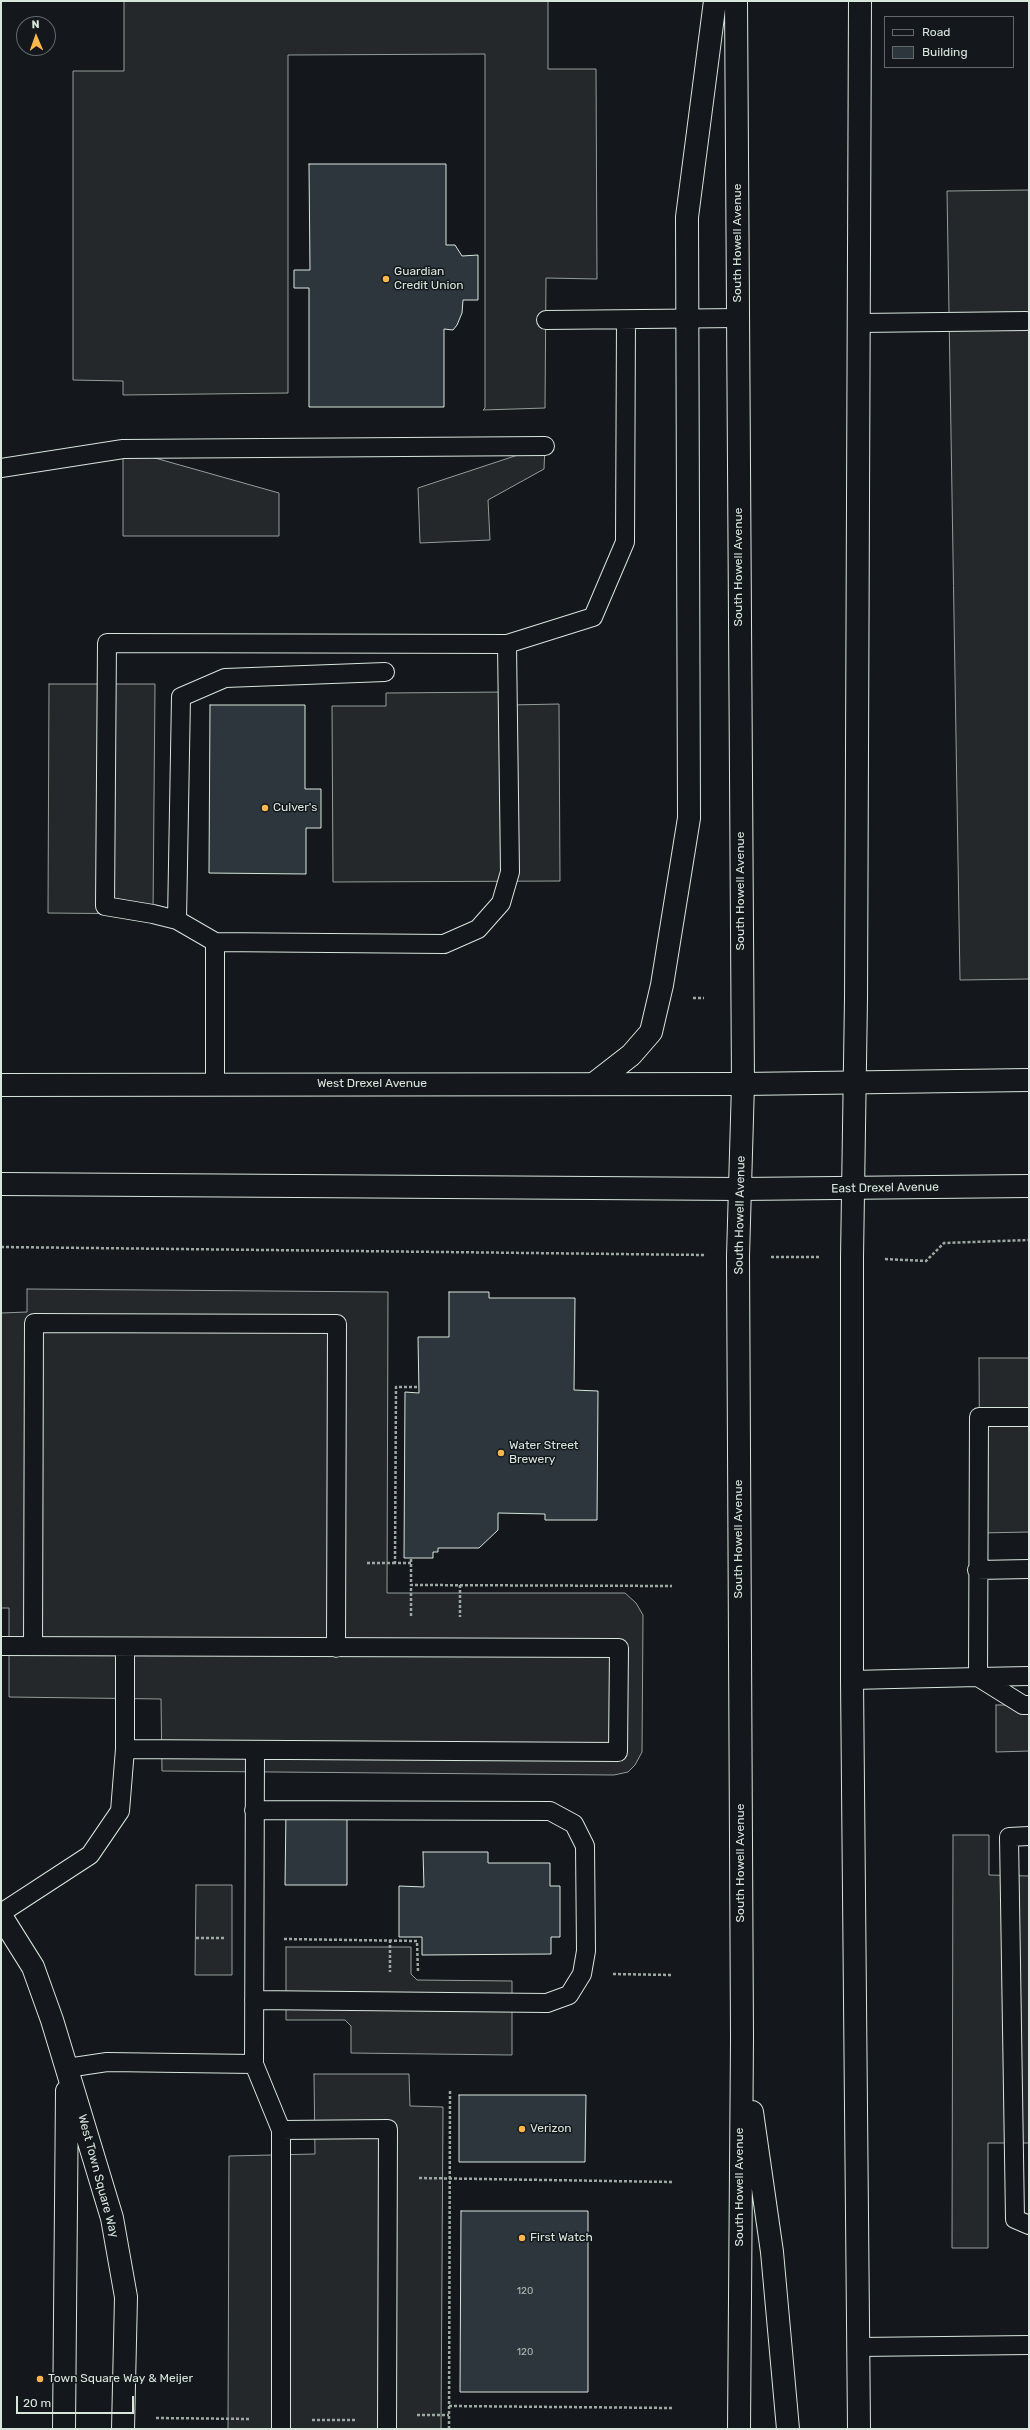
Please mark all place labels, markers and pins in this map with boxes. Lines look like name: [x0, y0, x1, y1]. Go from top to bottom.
place label: Guardian Credit Union: [394, 265, 464, 293]
marker: Guardian Credit Union: [381, 274, 391, 284]
place label: Culver's: [273, 801, 317, 815]
marker: Culver's: [260, 803, 270, 813]
place label: Water Street Brewery: [509, 1439, 579, 1467]
marker: Water Street Brewery: [496, 1448, 506, 1458]
place label: Verizon: [530, 2122, 572, 2136]
marker: Verizon: [517, 2124, 527, 2134]
place label: First Watch: [530, 2231, 593, 2245]
marker: First Watch: [517, 2233, 527, 2243]
place label: Town Square Way & Meijer: [48, 2372, 193, 2386]
marker: Town Square Way & Meijer: [35, 2374, 45, 2384]

